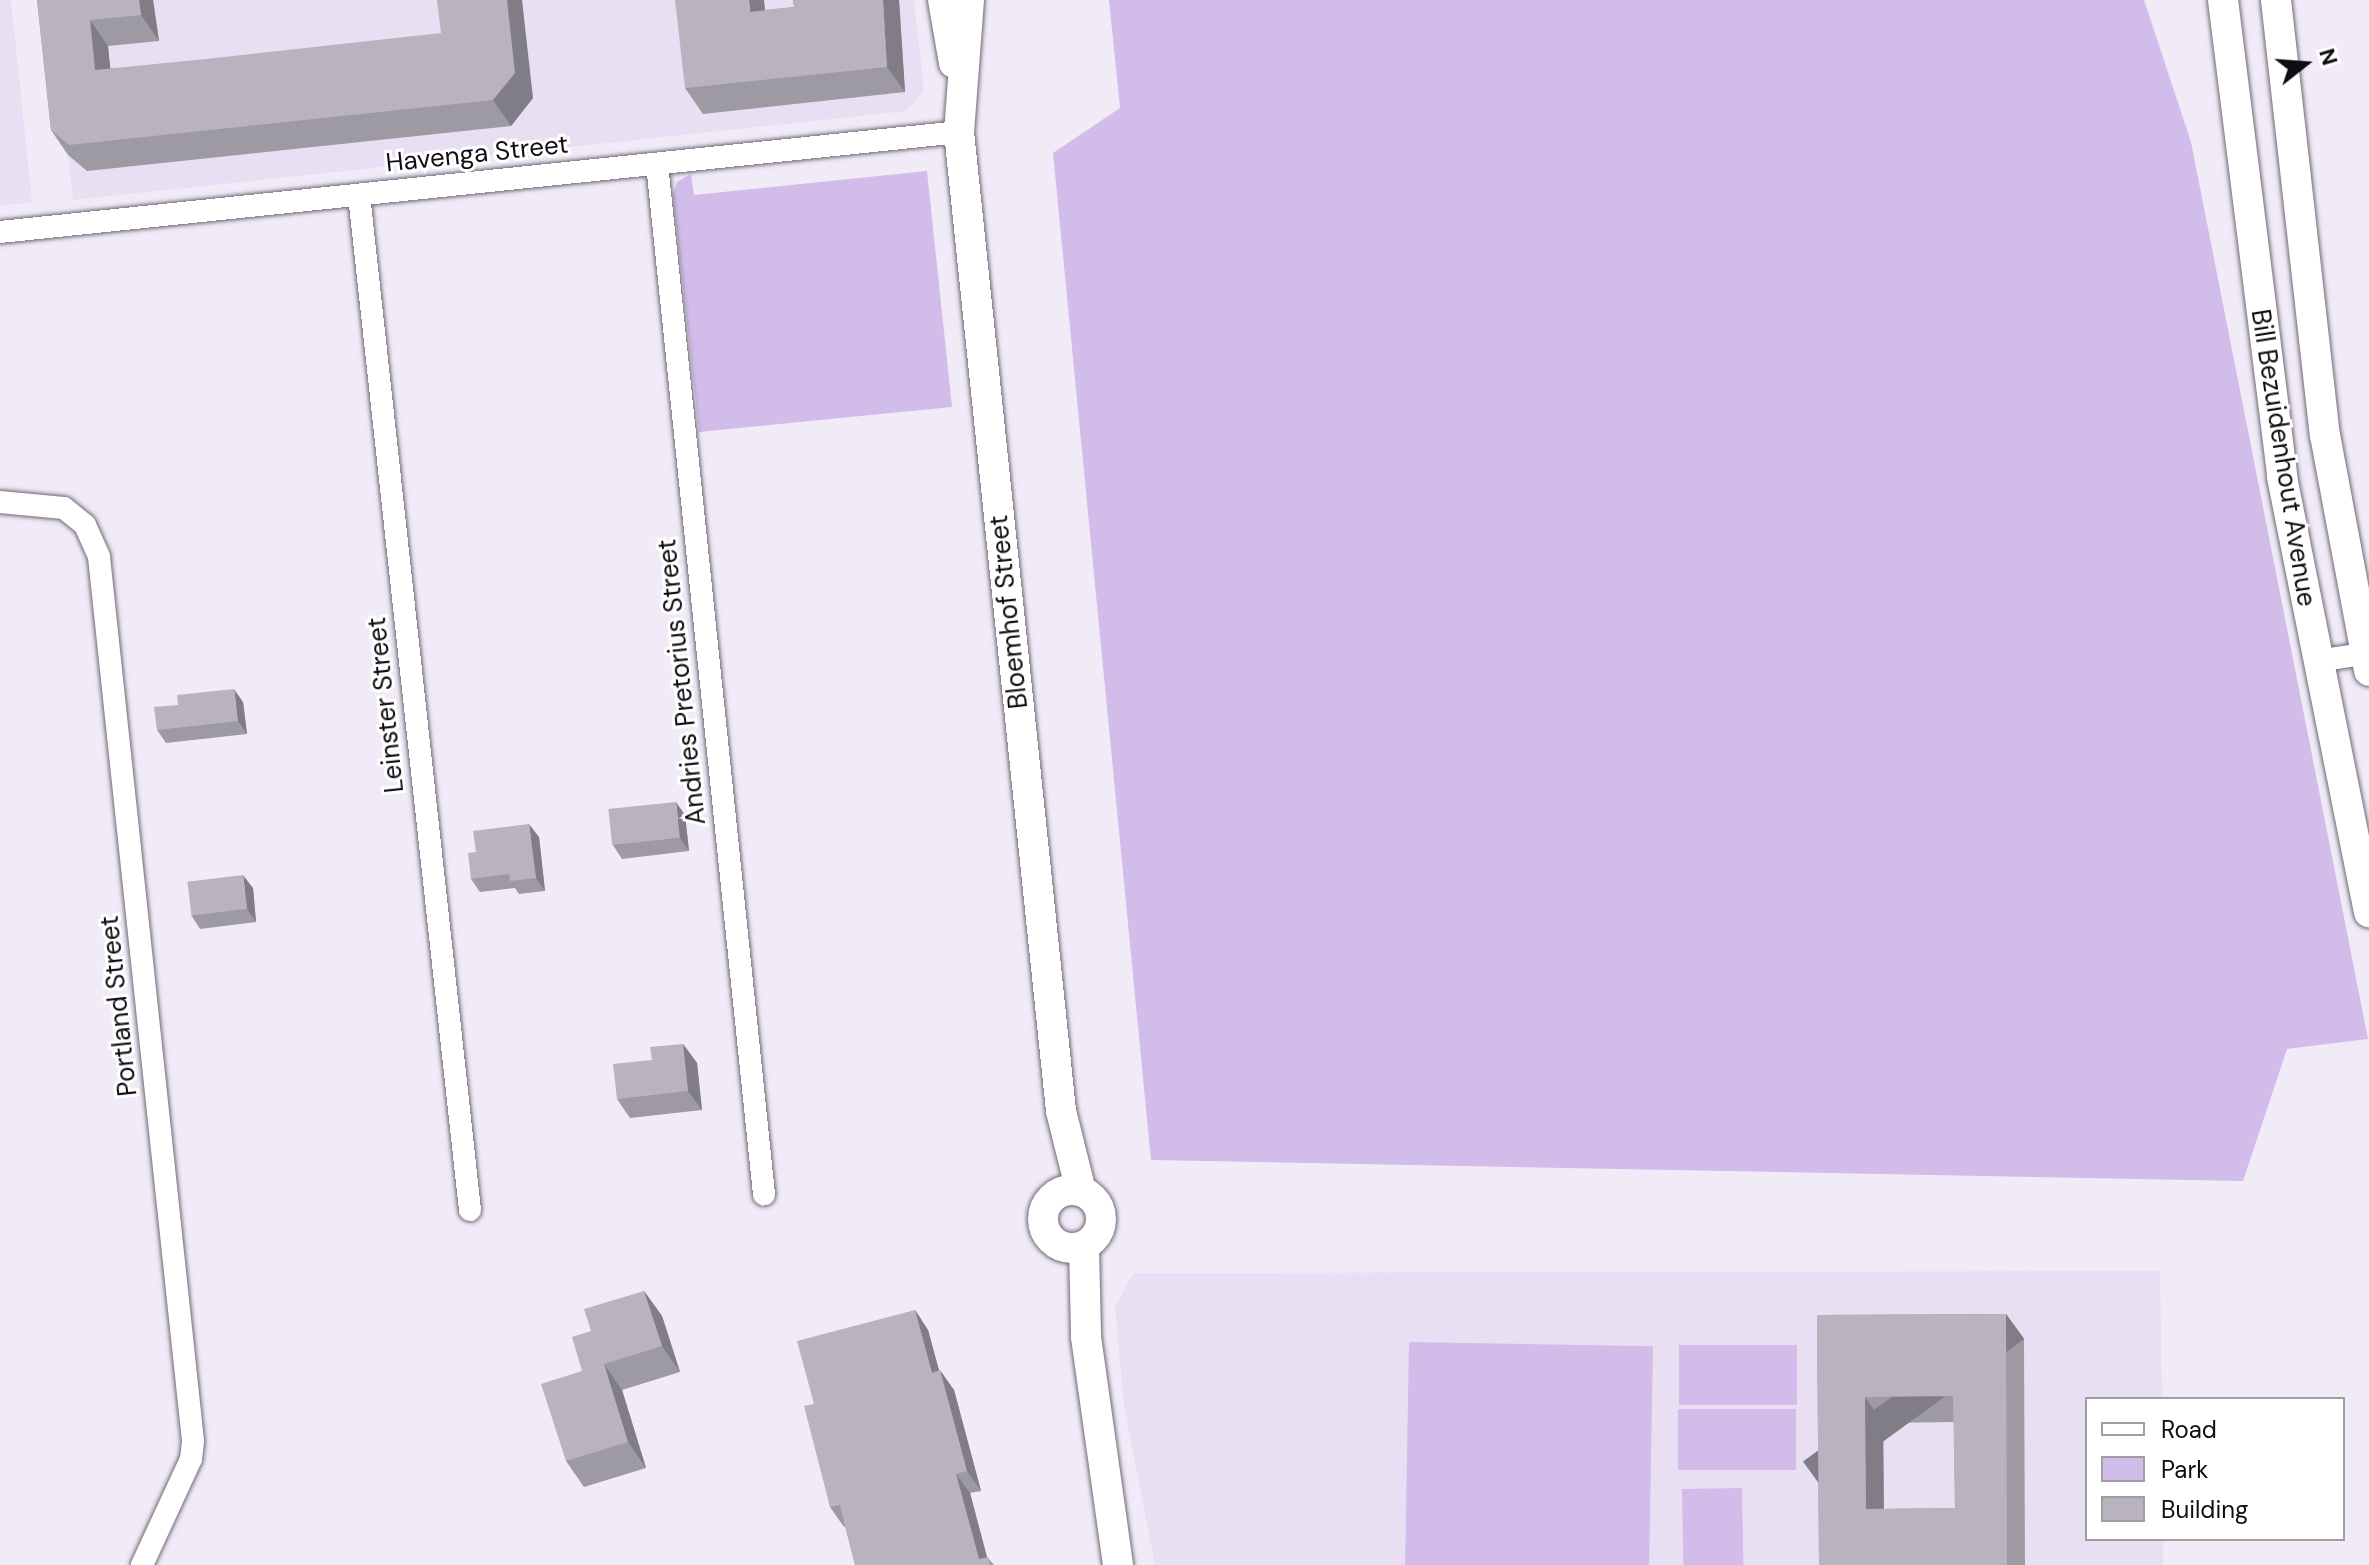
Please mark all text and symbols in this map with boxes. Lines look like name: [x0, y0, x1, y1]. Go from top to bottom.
north arrow: [2265, 24, 2345, 104]
text: N: [2312, 45, 2345, 69]
street label: Havenga Street: [384, 129, 570, 179]
street label: Bill Bezuidenhout Avenue: [2244, 307, 2322, 609]
street label: Bloemhof Street: [983, 514, 1035, 710]
street label: Andries Pretorius Street: [651, 538, 713, 826]
street label: Leinster Street: [361, 616, 411, 794]
street label: Portland Street: [94, 914, 144, 1098]
legend: [2085, 1397, 2345, 1541]
text: Road: [2161, 1414, 2217, 1445]
text: Park: [2161, 1454, 2208, 1485]
text: Building: [2161, 1494, 2248, 1525]

